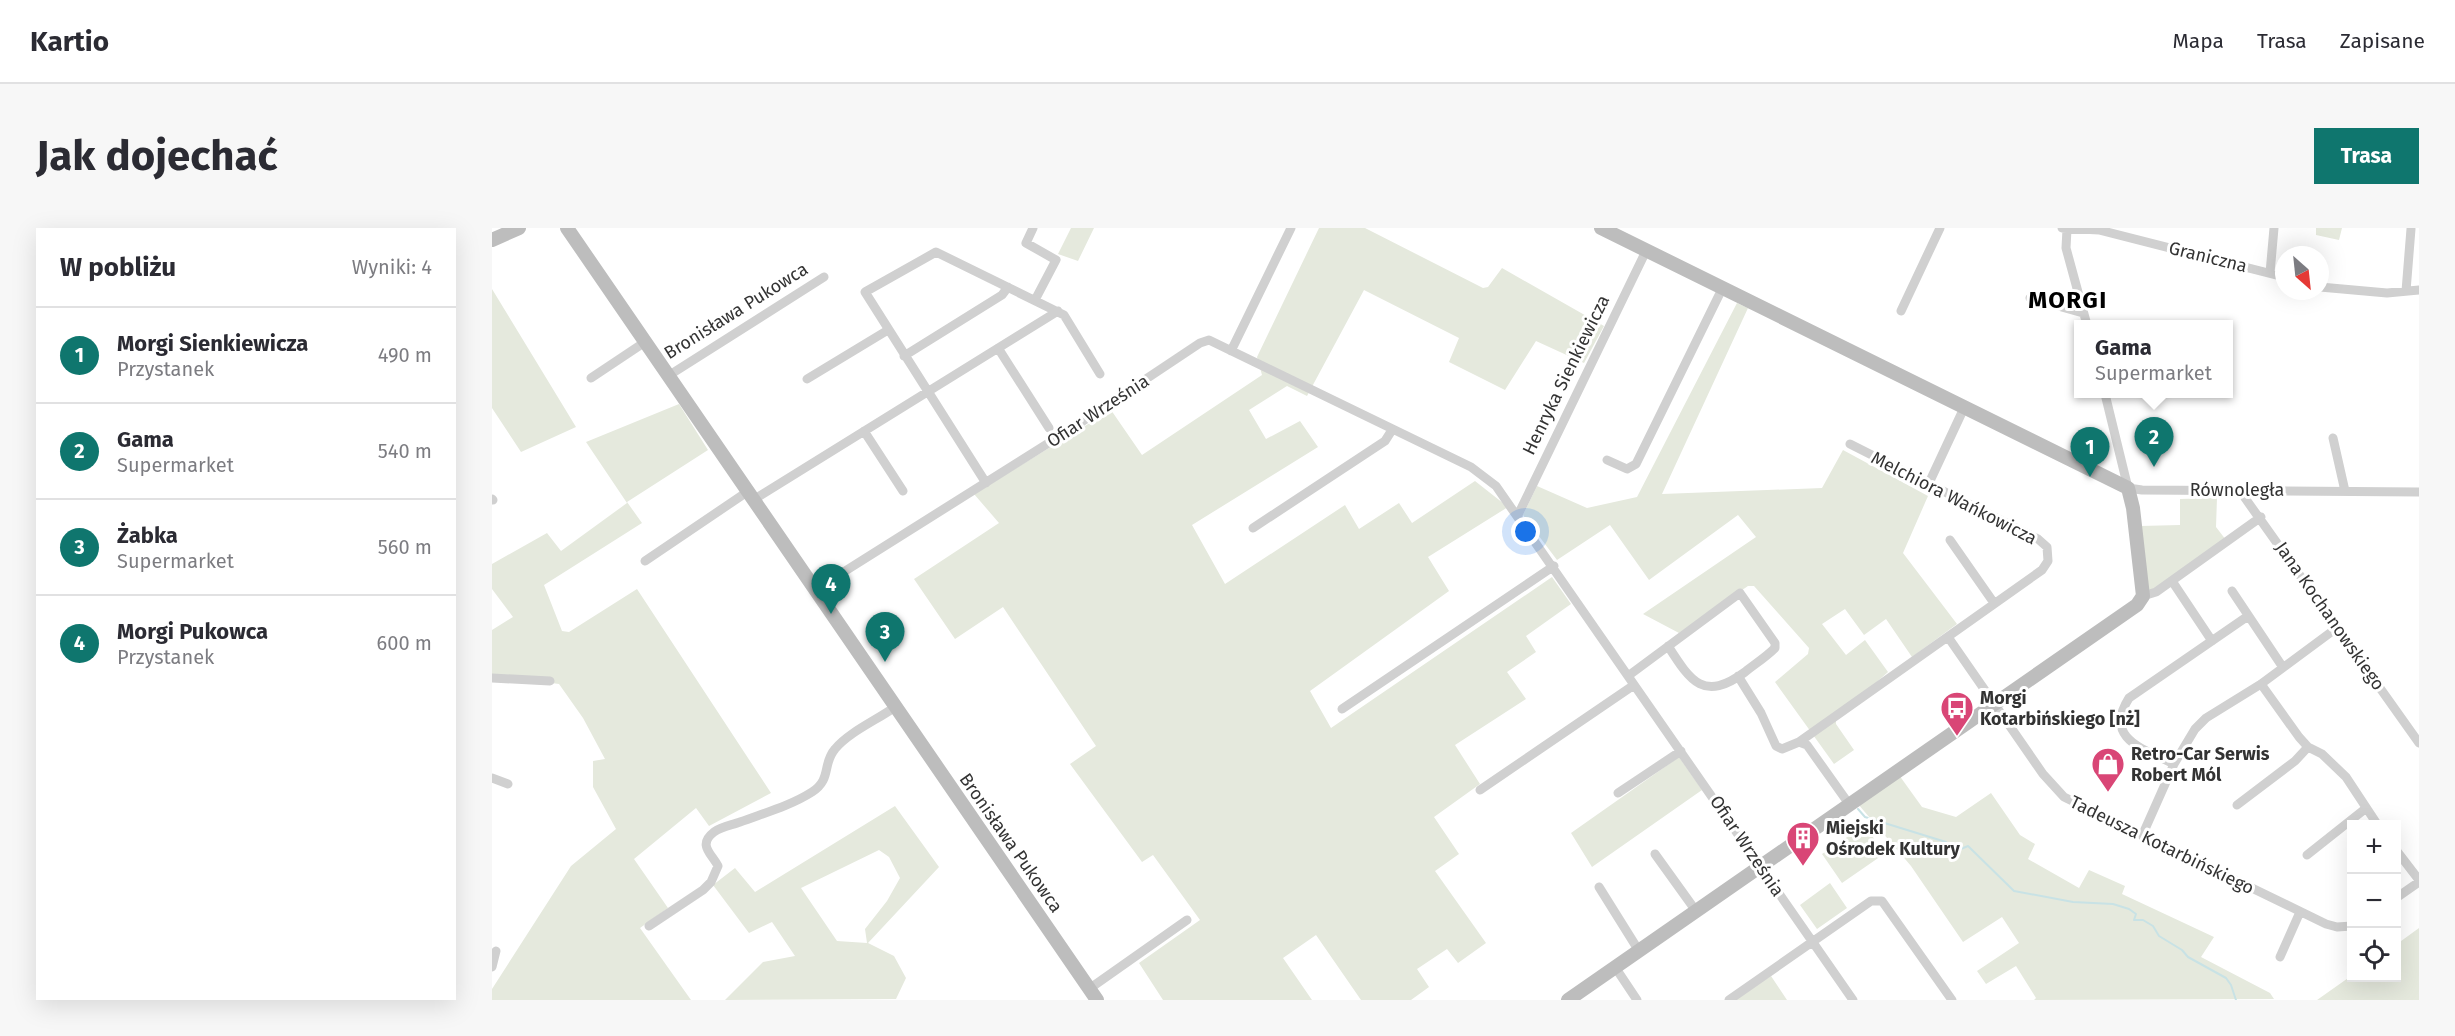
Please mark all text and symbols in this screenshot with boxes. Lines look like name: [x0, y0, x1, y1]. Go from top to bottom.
text: Kartio: [30, 25, 109, 58]
text: Mapa: [2172, 28, 2224, 54]
text: Trasa: [2257, 28, 2307, 54]
text: Zapisane: [2340, 28, 2425, 54]
button: Trasa: [2314, 128, 2419, 184]
text: Jak dojechać: [36, 131, 278, 181]
street label: Graniczna: [2167, 237, 2249, 277]
north arrow: [2275, 246, 2329, 300]
text: W pobliżu: [60, 252, 176, 283]
text: Wyniki: 4: [352, 255, 432, 279]
street label: Bronisława Pukowca: [660, 258, 812, 364]
district label: MORGI: [2028, 286, 2108, 314]
street label: Henryka Sienkiewicza: [1518, 291, 1614, 459]
popup: [2074, 320, 2233, 398]
text: Morgi Sienkiewicza: [117, 330, 308, 357]
text: Gama: [2095, 334, 2152, 361]
text: 1: [75, 343, 84, 367]
text: 490 m: [378, 343, 432, 367]
text: Przystanek: [117, 357, 214, 381]
text: Supermarket: [2095, 361, 2212, 385]
street label: Ofiar Września: [1043, 370, 1153, 452]
pin: 2: [2134, 418, 2174, 467]
text: Gama: [117, 426, 174, 453]
pin: 1: [2070, 428, 2110, 477]
text: 2: [74, 439, 85, 463]
text: 540 m: [378, 439, 432, 463]
street label: Melchiora Wańkowicza: [1868, 447, 2040, 549]
text: Supermarket: [117, 453, 234, 477]
street label: Równoległa: [2190, 479, 2284, 501]
your location: [1511, 517, 1540, 546]
text: Żabka: [117, 522, 178, 549]
text: 3: [74, 535, 85, 559]
text: 560 m: [378, 535, 432, 559]
street label: Jana Kochanowskiego: [2270, 537, 2390, 695]
text: Supermarket: [117, 549, 234, 573]
pin: 4: [812, 564, 850, 614]
pin: 3: [866, 612, 904, 662]
text: Morgi Pukowca: [117, 618, 268, 645]
text: 4: [74, 631, 85, 655]
text: 600 m: [377, 631, 432, 655]
text: Przystanek: [117, 645, 214, 669]
place label: Morgi Kotarbińskiego [nż]: [1980, 687, 2140, 730]
bus stop icon: Morgi Kotarbińskiego [nż]: [1939, 690, 1975, 737]
place label: Retro-Car Serwis Robert Mól: [2131, 743, 2270, 786]
shop icon: Retro-Car Serwis Robert Mól: [2090, 746, 2126, 793]
street label: Bronisława Pukowca: [955, 769, 1067, 917]
street label: Ofiar Września: [1705, 791, 1789, 901]
street label: Tadeusza Kotarbińskiego: [2066, 791, 2258, 899]
place label: Miejski Ośrodek Kultury: [1826, 817, 1961, 860]
building icon: Miejski Ośrodek Kultury: [1785, 820, 1821, 867]
map controls: [2347, 820, 2401, 982]
button: +: [2347, 820, 2401, 874]
button: −: [2347, 874, 2401, 928]
button: locate: [2347, 928, 2401, 982]

